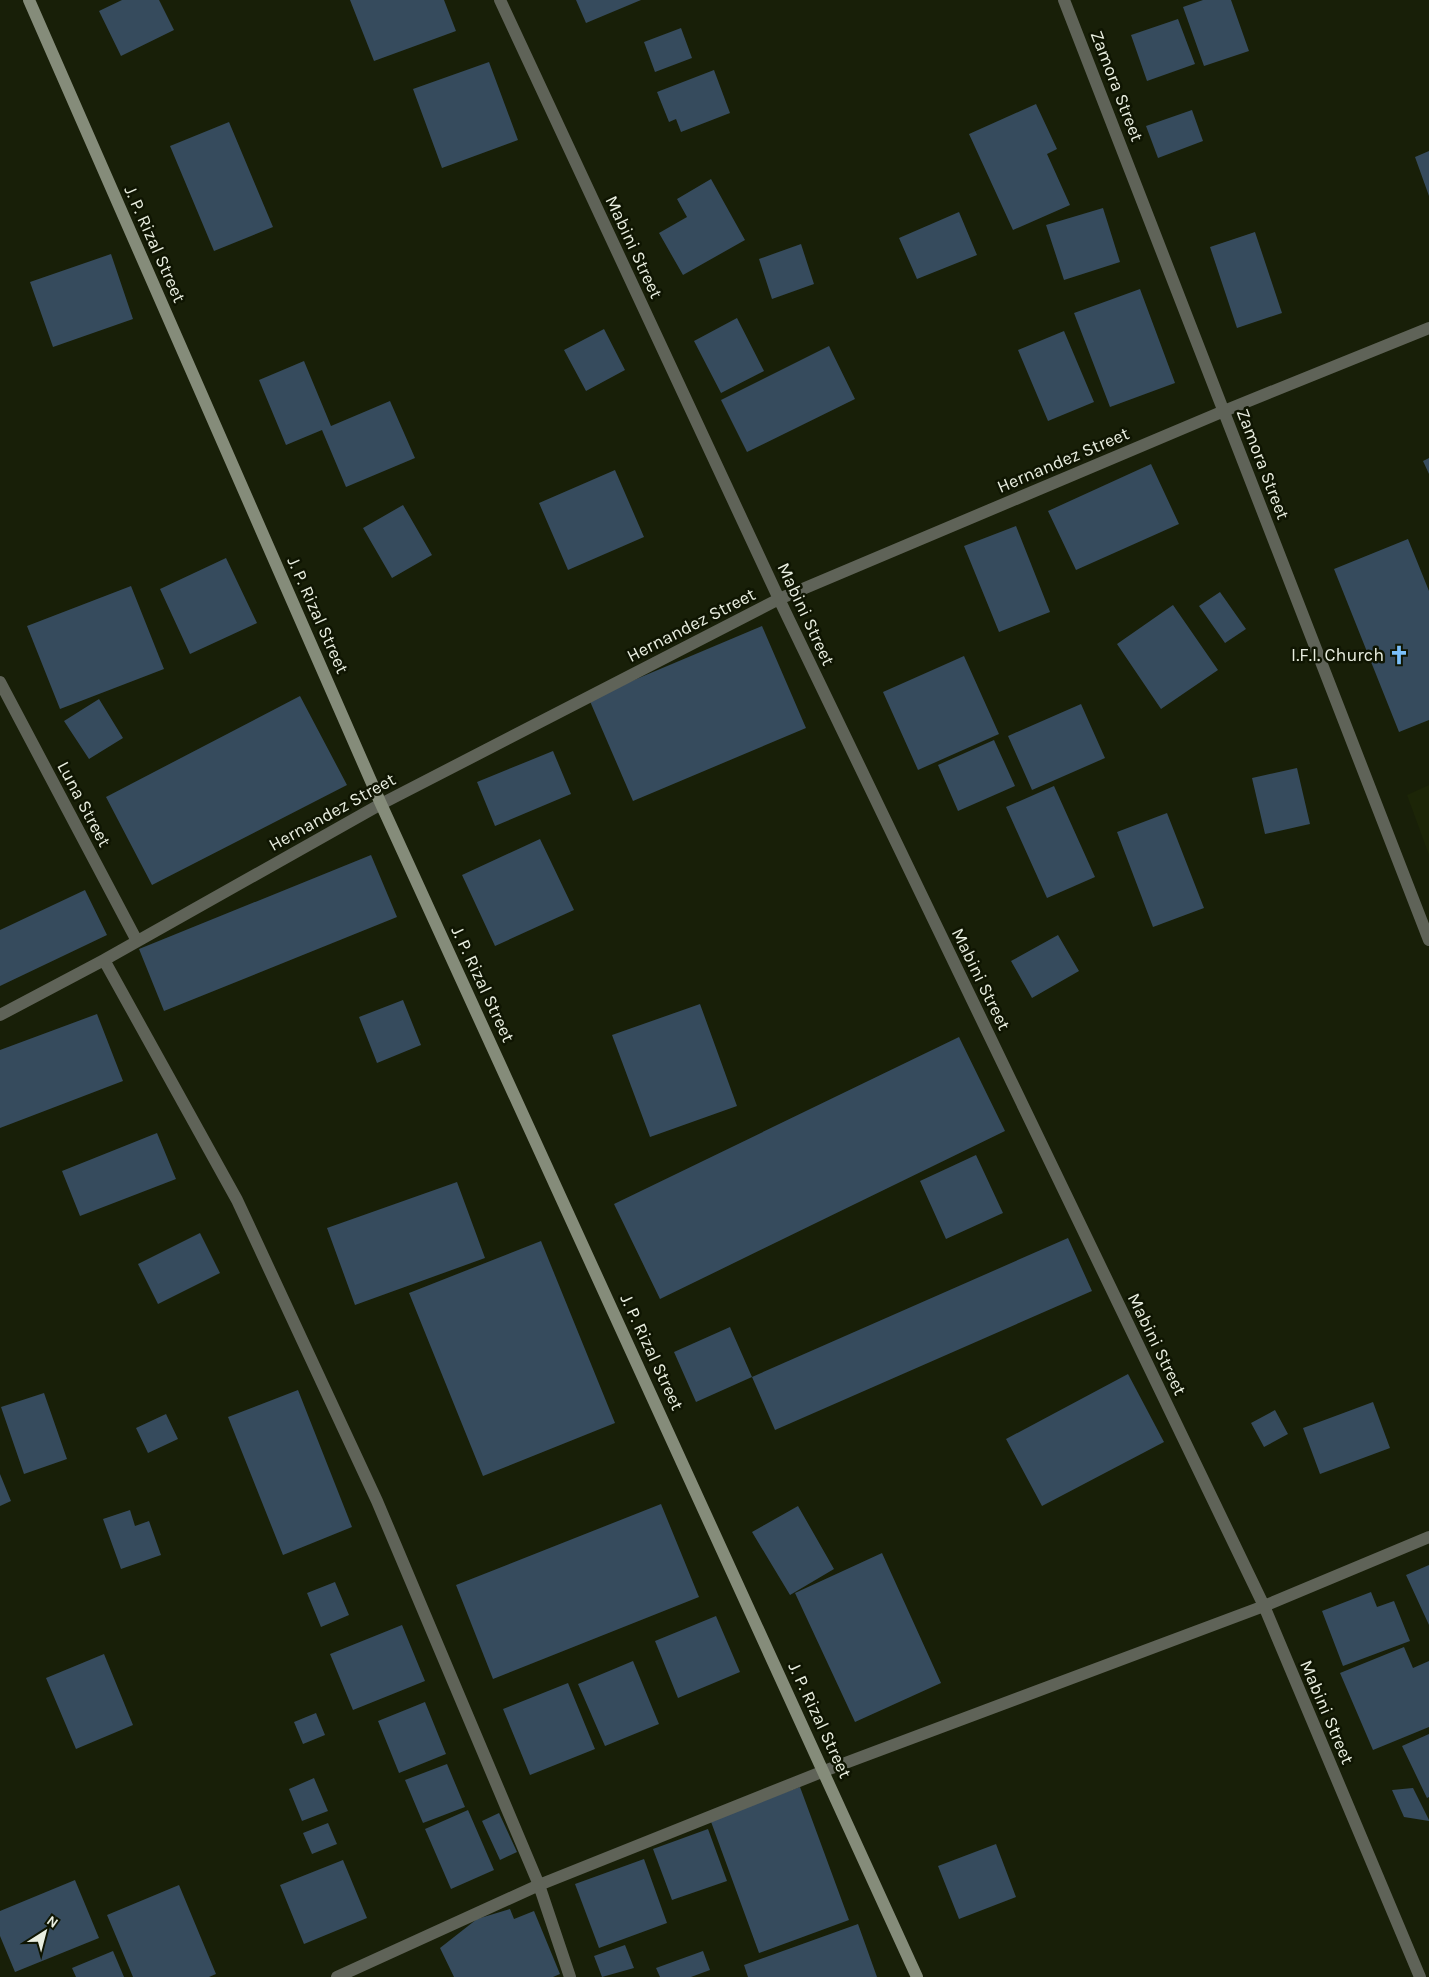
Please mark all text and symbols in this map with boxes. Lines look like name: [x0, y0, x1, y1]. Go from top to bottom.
street label: Zamora Street: [1086, 27, 1148, 145]
street label: J. P. Rizal Street: [119, 182, 191, 306]
street label: Mabini Street: [601, 192, 668, 302]
street label: Zamora Street: [1232, 405, 1294, 523]
street label: Hernandez Street: [994, 422, 1133, 498]
street label: J. P. Rizal Street: [282, 553, 354, 677]
street label: Mabini Street: [773, 559, 840, 669]
street label: Hernandez Street: [623, 583, 759, 667]
place label: I.F.I. Church: [1291, 644, 1384, 666]
church icon: I.F.I. Church: [1388, 644, 1410, 666]
street label: Luna Street: [52, 757, 116, 851]
street label: Hernandez Street: [265, 768, 399, 856]
street label: J. P. Rizal Street: [446, 922, 520, 1046]
street label: Mabini Street: [947, 924, 1015, 1034]
street label: Mabini Street: [1123, 1289, 1191, 1399]
street label: J. P. Rizal Street: [615, 1290, 689, 1414]
street label: Mabini Street: [1295, 1657, 1359, 1768]
street label: J. P. Rizal Street: [783, 1658, 857, 1782]
north arrow: [20, 1907, 70, 1957]
text: N: [43, 1912, 61, 1932]

